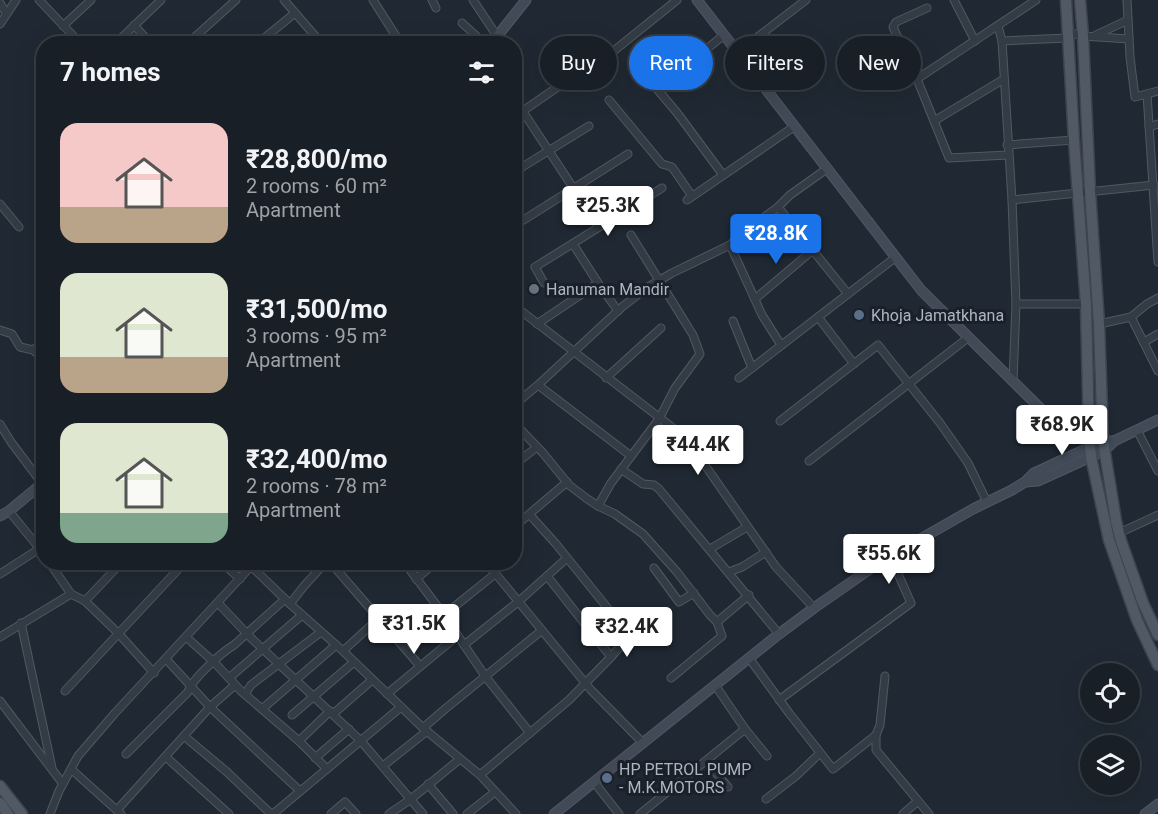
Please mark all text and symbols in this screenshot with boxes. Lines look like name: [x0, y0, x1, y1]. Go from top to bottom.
chip: Buy: [540, 36, 617, 90]
chip: Rent: [629, 36, 713, 90]
chip: Filters: [725, 36, 825, 90]
chip: New: [837, 36, 921, 90]
icon: filters: [465, 56, 498, 89]
text: 7 homes: [60, 57, 161, 87]
text: ₹28,800/mo: [246, 144, 388, 174]
icon: home: [108, 147, 180, 219]
text: 2 rooms · 60 m²: [246, 174, 387, 198]
pin: ₹25.3K: [559, 186, 657, 237]
text: ₹25.3K: [576, 193, 640, 217]
text: Apartment: [246, 198, 341, 222]
pin: ₹28.8K: [727, 214, 825, 265]
text: ₹28.8K: [744, 221, 808, 245]
place label: Hanuman Mandir: [546, 280, 670, 299]
marker: Hanuman Mandir: [527, 282, 541, 296]
text: ₹31,500/mo: [246, 294, 388, 324]
icon: home: [108, 297, 180, 369]
place label: Khoja Jamatkhana: [871, 306, 1004, 325]
marker: Khoja Jamatkhana: [852, 308, 866, 322]
text: 3 rooms · 95 m²: [246, 324, 387, 348]
text: Apartment: [246, 348, 341, 372]
pin: ₹68.9K: [1013, 405, 1111, 456]
text: ₹68.9K: [1030, 412, 1094, 436]
pin: ₹44.4K: [649, 425, 747, 476]
text: ₹44.4K: [666, 432, 730, 456]
text: ₹32,400/mo: [246, 444, 388, 474]
icon: home: [108, 447, 180, 519]
text: 2 rooms · 78 m²: [246, 474, 387, 498]
text: Apartment: [246, 498, 341, 522]
pin: ₹55.6K: [840, 534, 938, 585]
text: ₹55.6K: [857, 541, 921, 565]
pin: ₹31.5K: [365, 604, 463, 655]
pin: ₹32.4K: [578, 607, 676, 658]
text: ₹31.5K: [382, 611, 446, 635]
text: ₹32.4K: [595, 614, 659, 638]
map controls: [1080, 663, 1140, 795]
button: locate: [1080, 663, 1140, 723]
button: layers: [1080, 735, 1140, 795]
place label: HP PETROL PUMP - M.K.MOTORS: [619, 760, 751, 797]
marker: HP PETROL PUMP - M.K.MOTORS: [600, 771, 614, 785]

